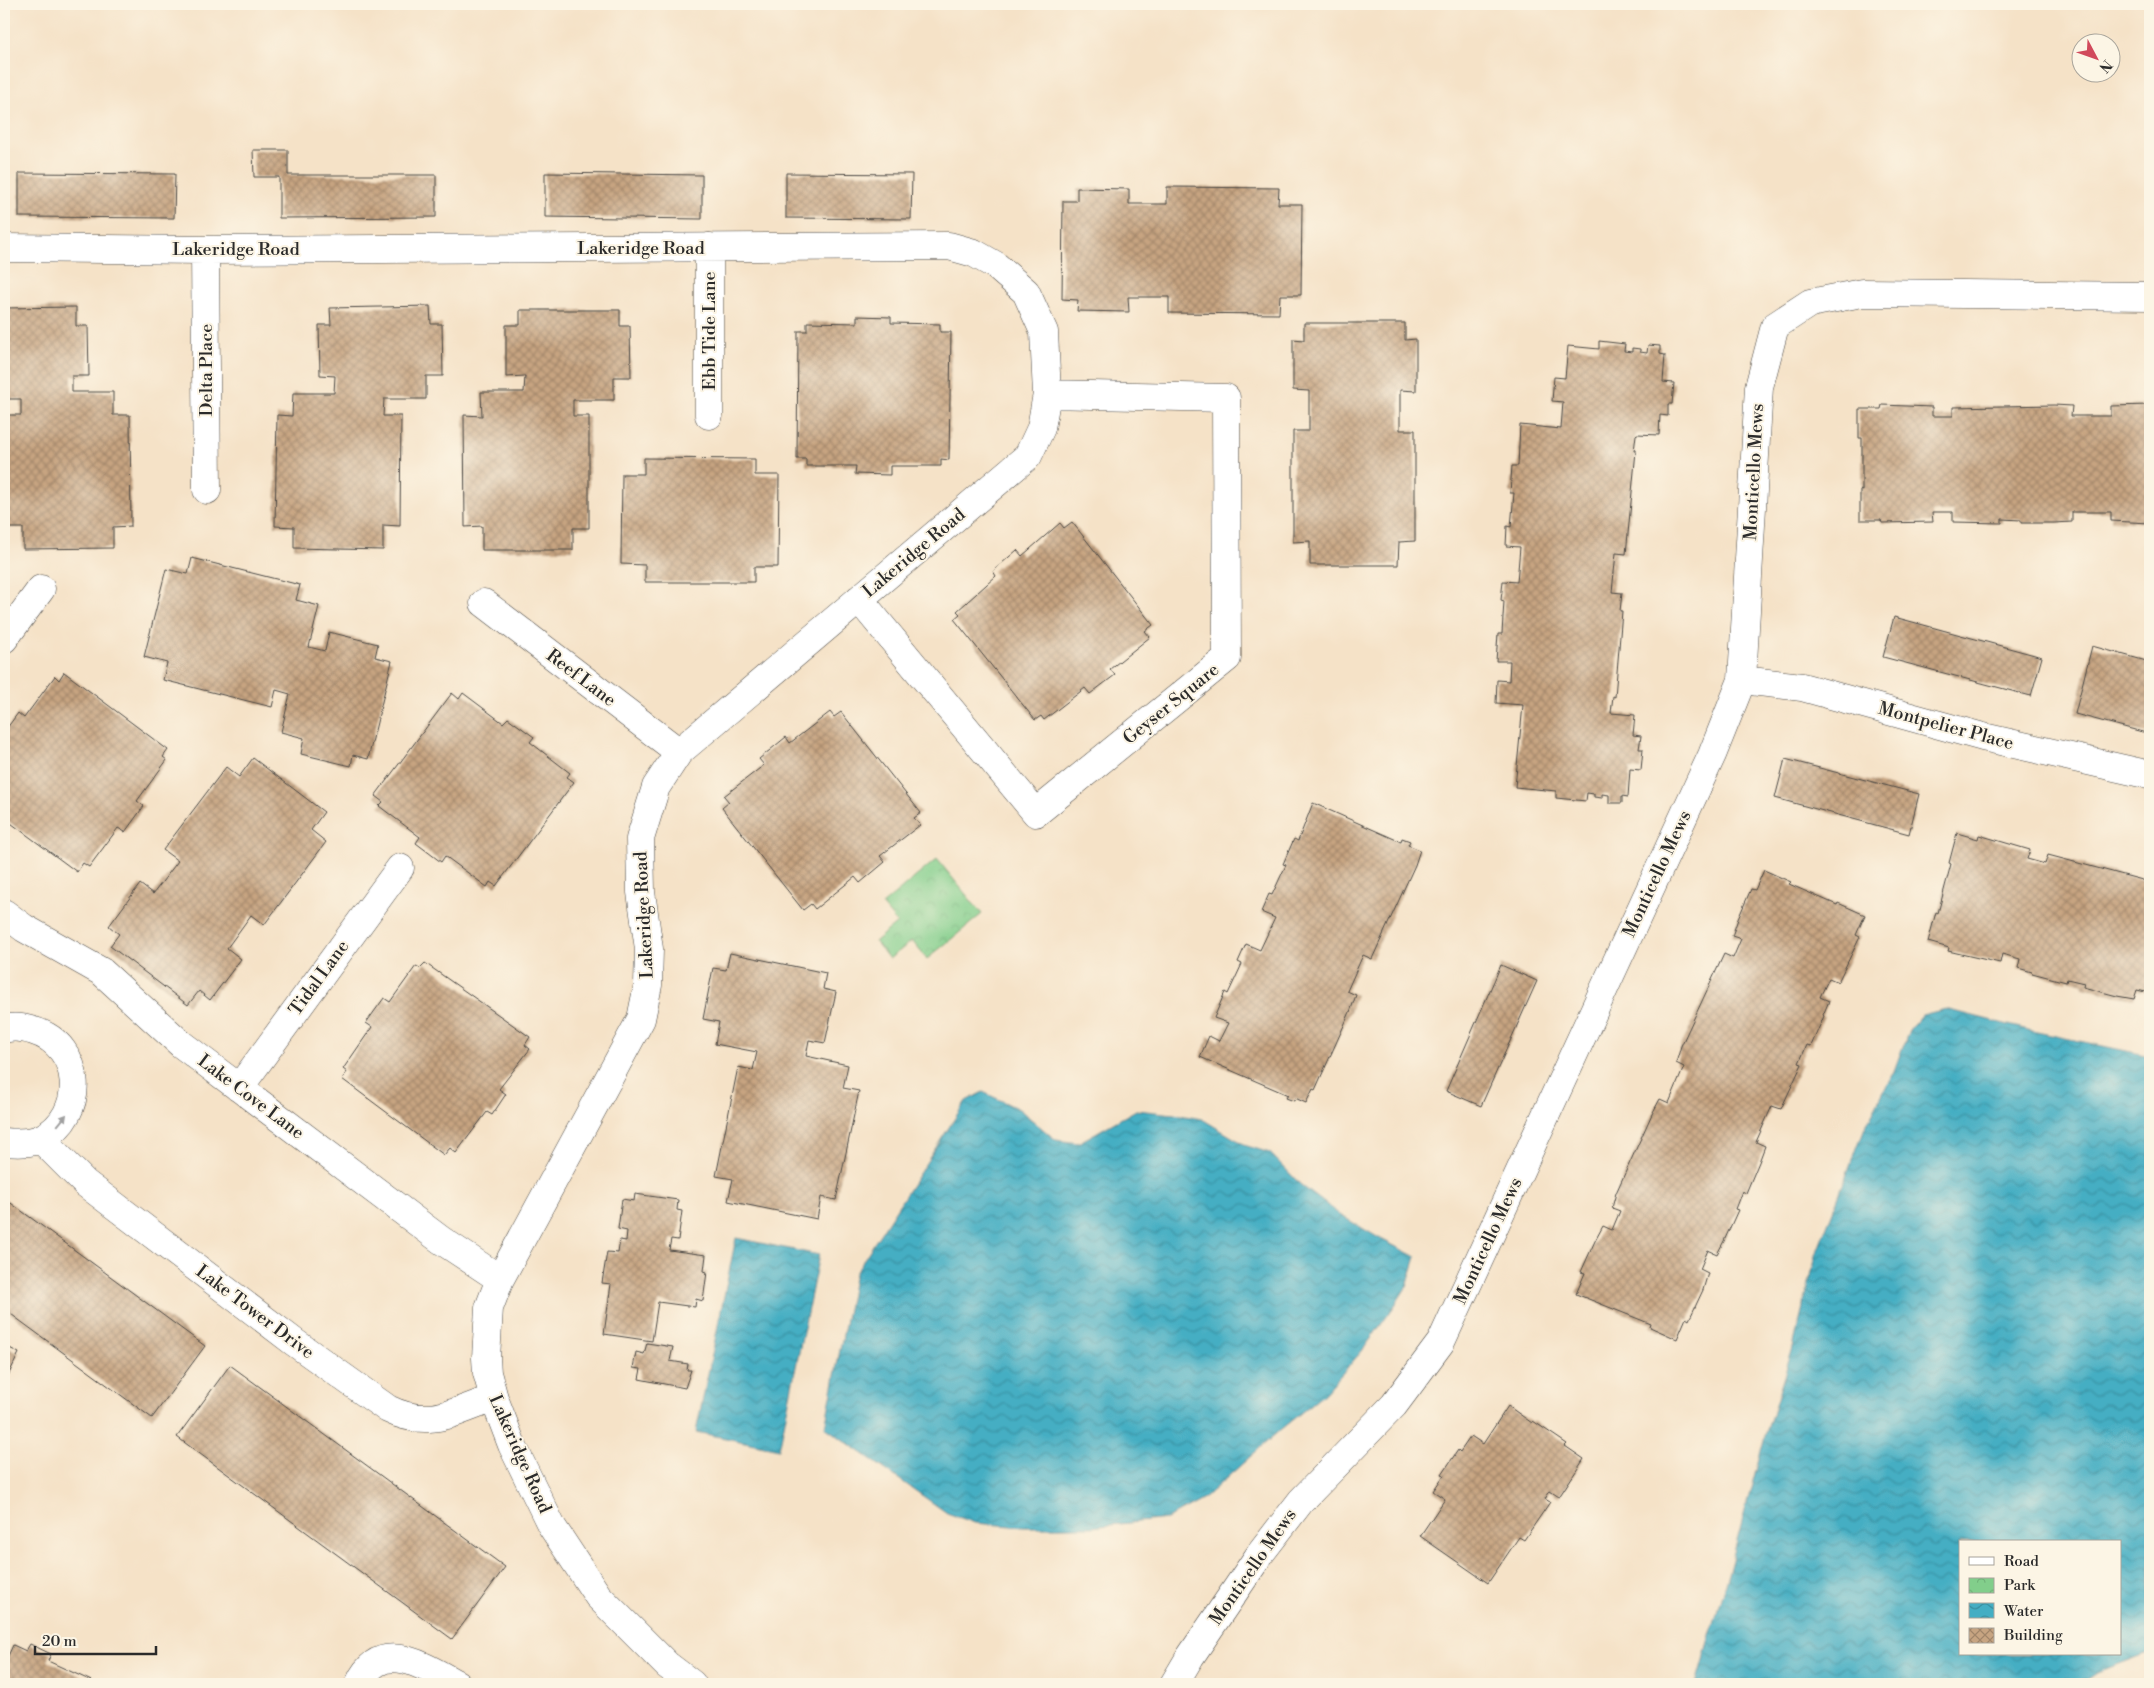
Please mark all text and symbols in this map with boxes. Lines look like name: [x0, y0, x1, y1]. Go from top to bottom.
north arrow: [2072, 32, 2122, 82]
text: N: [2095, 56, 2115, 76]
street label: Lakeridge Road: [577, 237, 705, 260]
street label: Lakeridge Road: [172, 238, 300, 261]
street label: Ebb Tide Lane: [698, 271, 721, 391]
street label: Delta Place: [195, 324, 218, 416]
street label: Monticello Mews: [1739, 403, 1769, 541]
street label: Lakeridge Road: [858, 503, 971, 603]
street label: Reef Lane: [542, 644, 620, 712]
street label: Geyser Square: [1118, 658, 1224, 750]
street label: Montpelier Place: [1876, 697, 2016, 755]
street label: Monticello Mews: [1618, 807, 1696, 941]
street label: Lakeridge Road: [629, 850, 659, 979]
street label: Tidal Lane: [284, 936, 354, 1020]
street label: Lake Cove Lane: [193, 1049, 309, 1145]
one-way arrow: [57, 1114, 68, 1127]
street label: Monticello Mews: [1449, 1174, 1527, 1308]
street label: Lake Tower Drive: [191, 1260, 319, 1364]
street label: Lakeridge Road: [484, 1391, 557, 1518]
street label: Monticello Mews: [1204, 1504, 1302, 1630]
legend: [1959, 1540, 2122, 1656]
text: Road: [2004, 1552, 2039, 1571]
text: Park: [2004, 1576, 2036, 1595]
text: Water: [2003, 1602, 2044, 1621]
scale bar: [35, 1623, 156, 1655]
text: Building: [2003, 1626, 2063, 1645]
text: 20 m: [42, 1632, 77, 1651]

